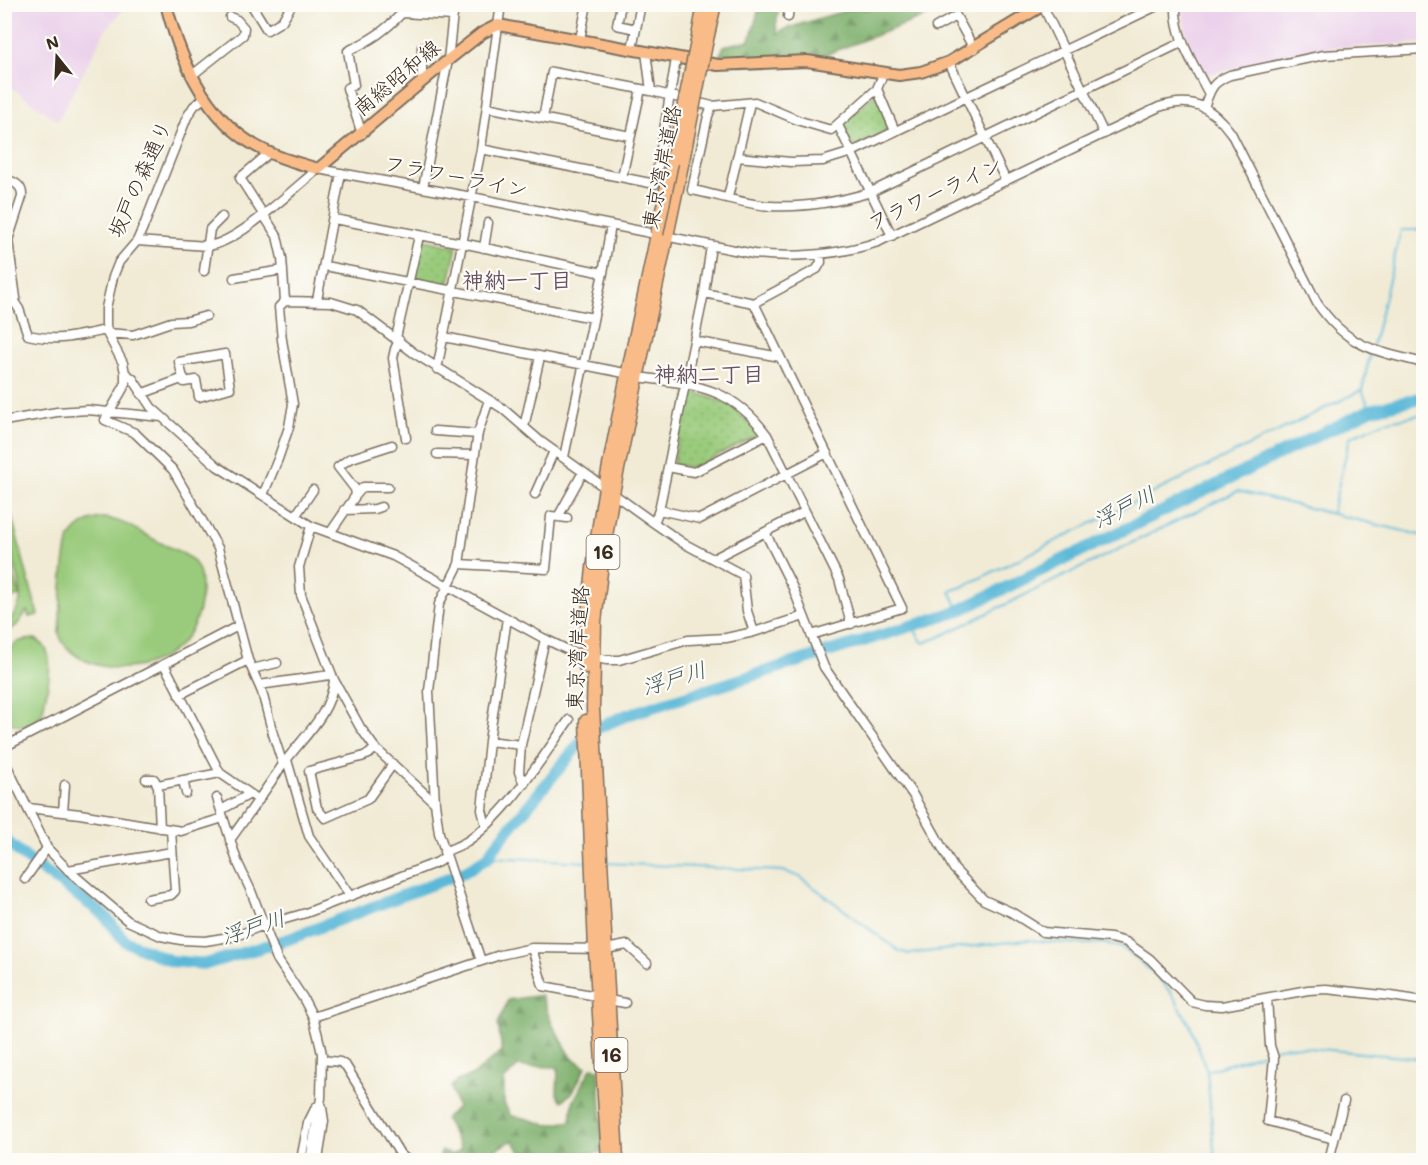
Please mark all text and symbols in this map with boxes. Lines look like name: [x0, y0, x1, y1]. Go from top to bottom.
north arrow: [27, 27, 87, 87]
text: N: [43, 30, 61, 54]
street label: 南総昭和線: [347, 33, 445, 121]
street label: 東京湾岸道路: [635, 102, 686, 231]
street label: 坂戸の森通り: [101, 115, 177, 241]
street label: フラワーライン: [382, 148, 531, 203]
street label: フラワーライン: [862, 150, 1006, 236]
district label: 神納一丁目: [462, 265, 572, 294]
district label: 神納二丁目: [654, 359, 764, 388]
water label: 浮戸川: [1088, 479, 1160, 534]
road number: 16: [586, 535, 620, 569]
street label: 東京湾岸道路: [560, 584, 593, 712]
water label: 浮戸川: [638, 654, 710, 701]
water label: 浮戸川: [217, 903, 289, 951]
road number: 16: [594, 1038, 628, 1072]

